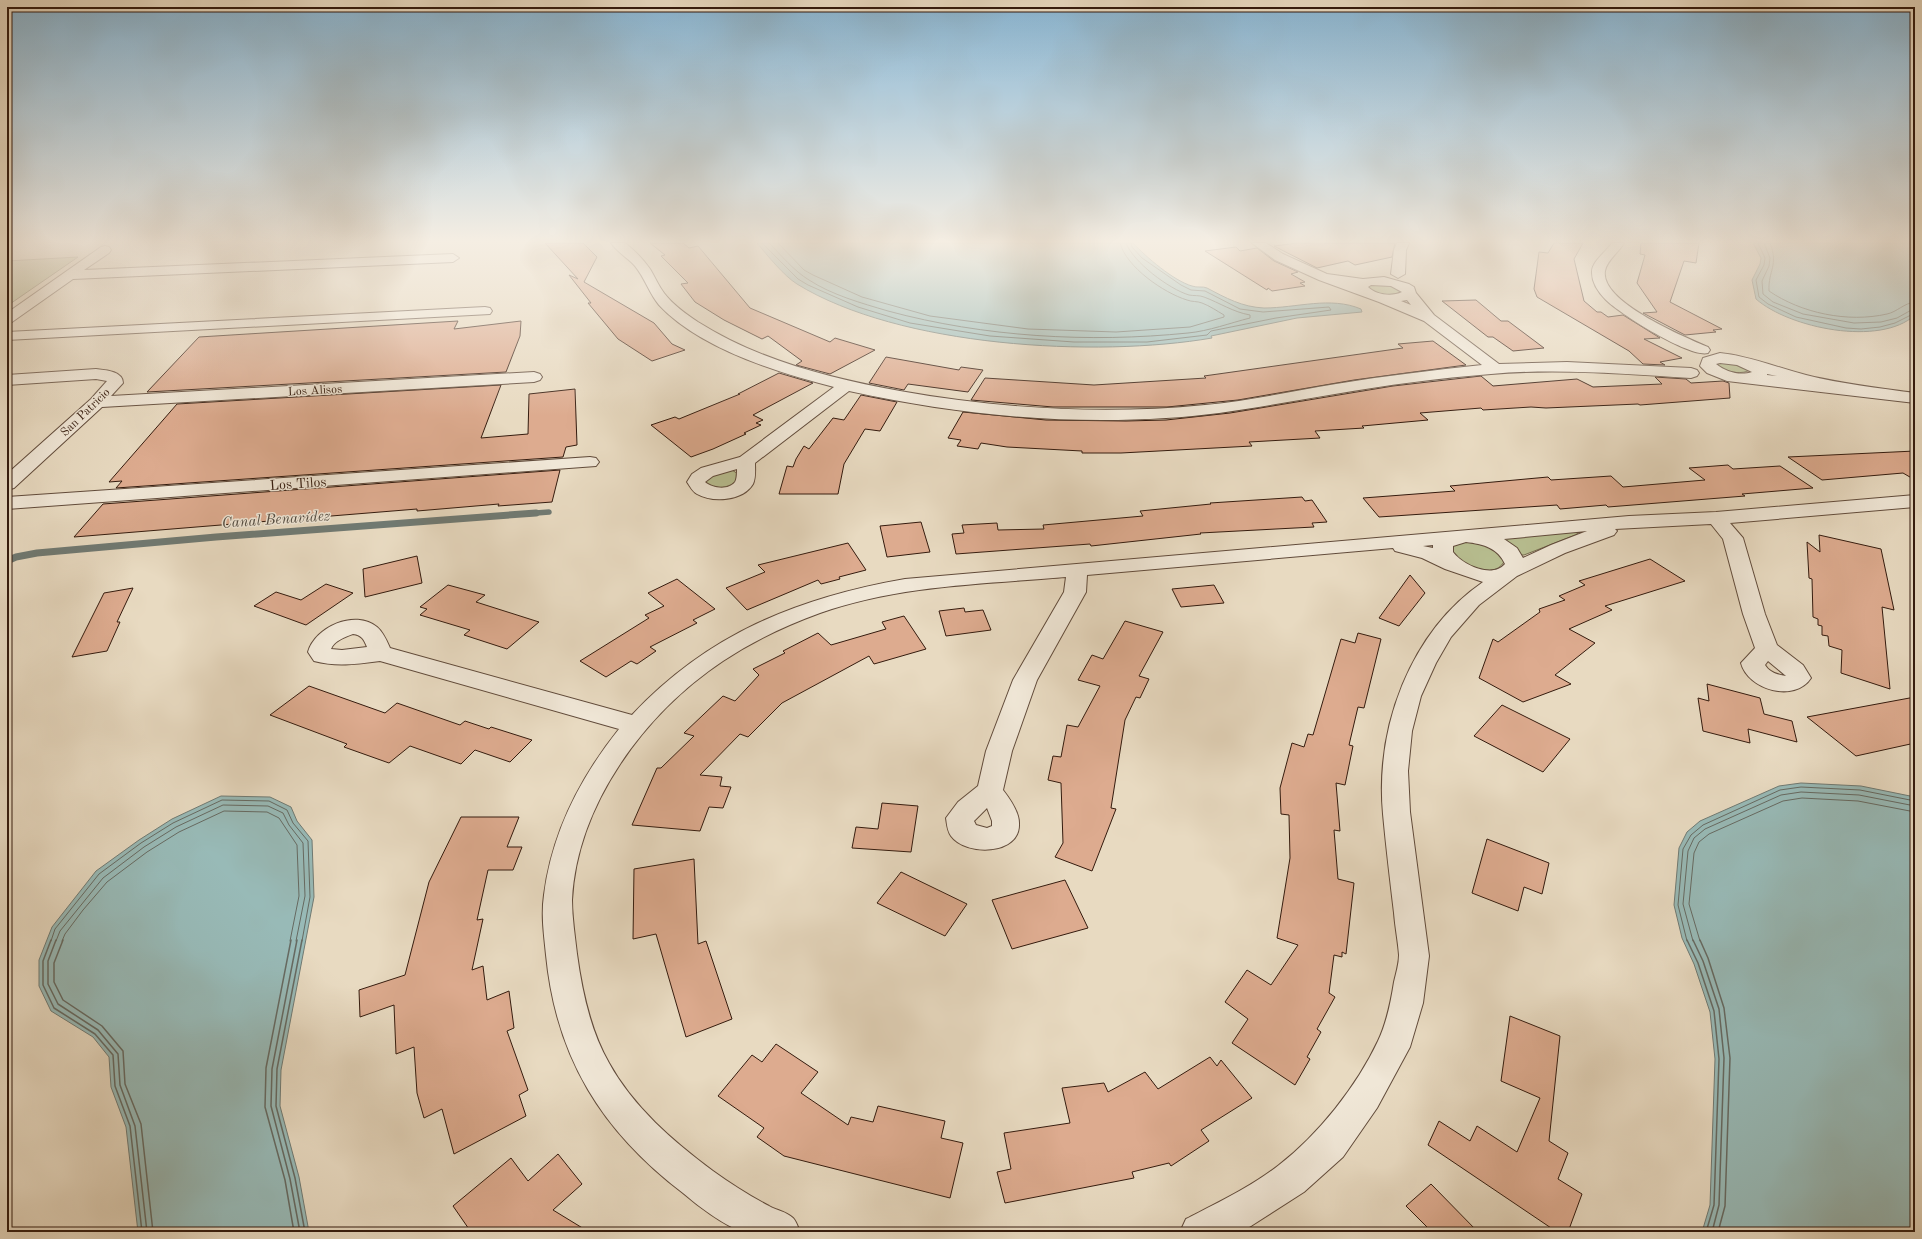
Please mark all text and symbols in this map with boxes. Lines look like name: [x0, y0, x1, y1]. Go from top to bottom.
street label: Los Alisos: [287, 384, 343, 398]
street label: San Patricio: [59, 386, 113, 439]
street label: Los Tilos: [269, 475, 327, 493]
water label: Canal Benavídez: [221, 509, 331, 532]

